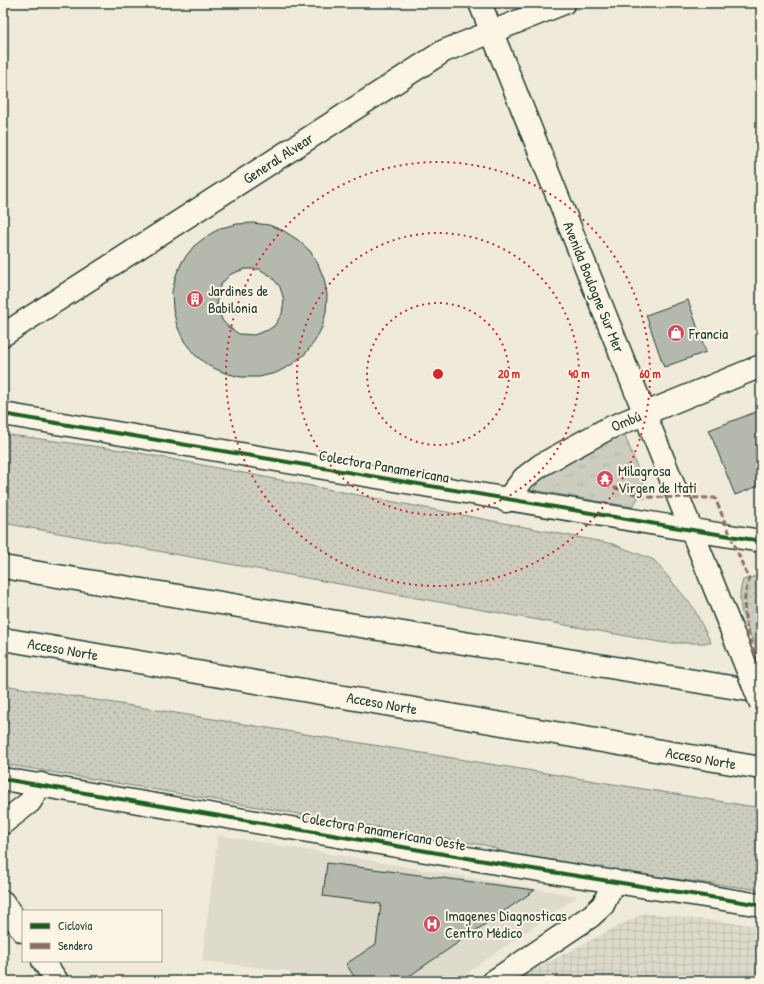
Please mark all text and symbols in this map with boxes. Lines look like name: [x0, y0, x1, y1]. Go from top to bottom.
street label: General Alvear: [239, 127, 317, 189]
street label: Avenida Boulogne Sur Mer: [558, 218, 630, 356]
place label: Jardines de Babilonia: [208, 280, 268, 318]
building icon: Jardines de Babilonia: [185, 289, 205, 309]
shop icon: Francia: [666, 323, 686, 343]
place label: Francia: [688, 323, 728, 344]
text: 20 m: [498, 365, 520, 382]
text: 40 m: [569, 365, 589, 382]
text: 60 m: [639, 365, 661, 382]
centre of rings: [431, 367, 445, 381]
street label: Ombú: [608, 405, 644, 437]
street label: Colectora Panamericana: [317, 444, 451, 488]
place label: Milagrosa Virgen de Itatí: [618, 460, 697, 498]
temple icon: Milagrosa Virgen de Itatí: [595, 469, 615, 489]
street label: Acceso Norte: [26, 632, 100, 666]
street label: Acceso Norte: [345, 686, 419, 720]
street label: Acceso Norte: [664, 741, 738, 775]
street label: Colectora Panamericana Oeste: [300, 806, 468, 856]
place label: Imagenes Diagnosticas Centro Médico: [445, 905, 567, 943]
legend: [22, 910, 162, 962]
hospital icon: Imagenes Diagnosticas Centro Médico: [422, 914, 442, 934]
text: Ciclovía: [58, 917, 92, 934]
text: Sendero: [58, 937, 93, 954]

